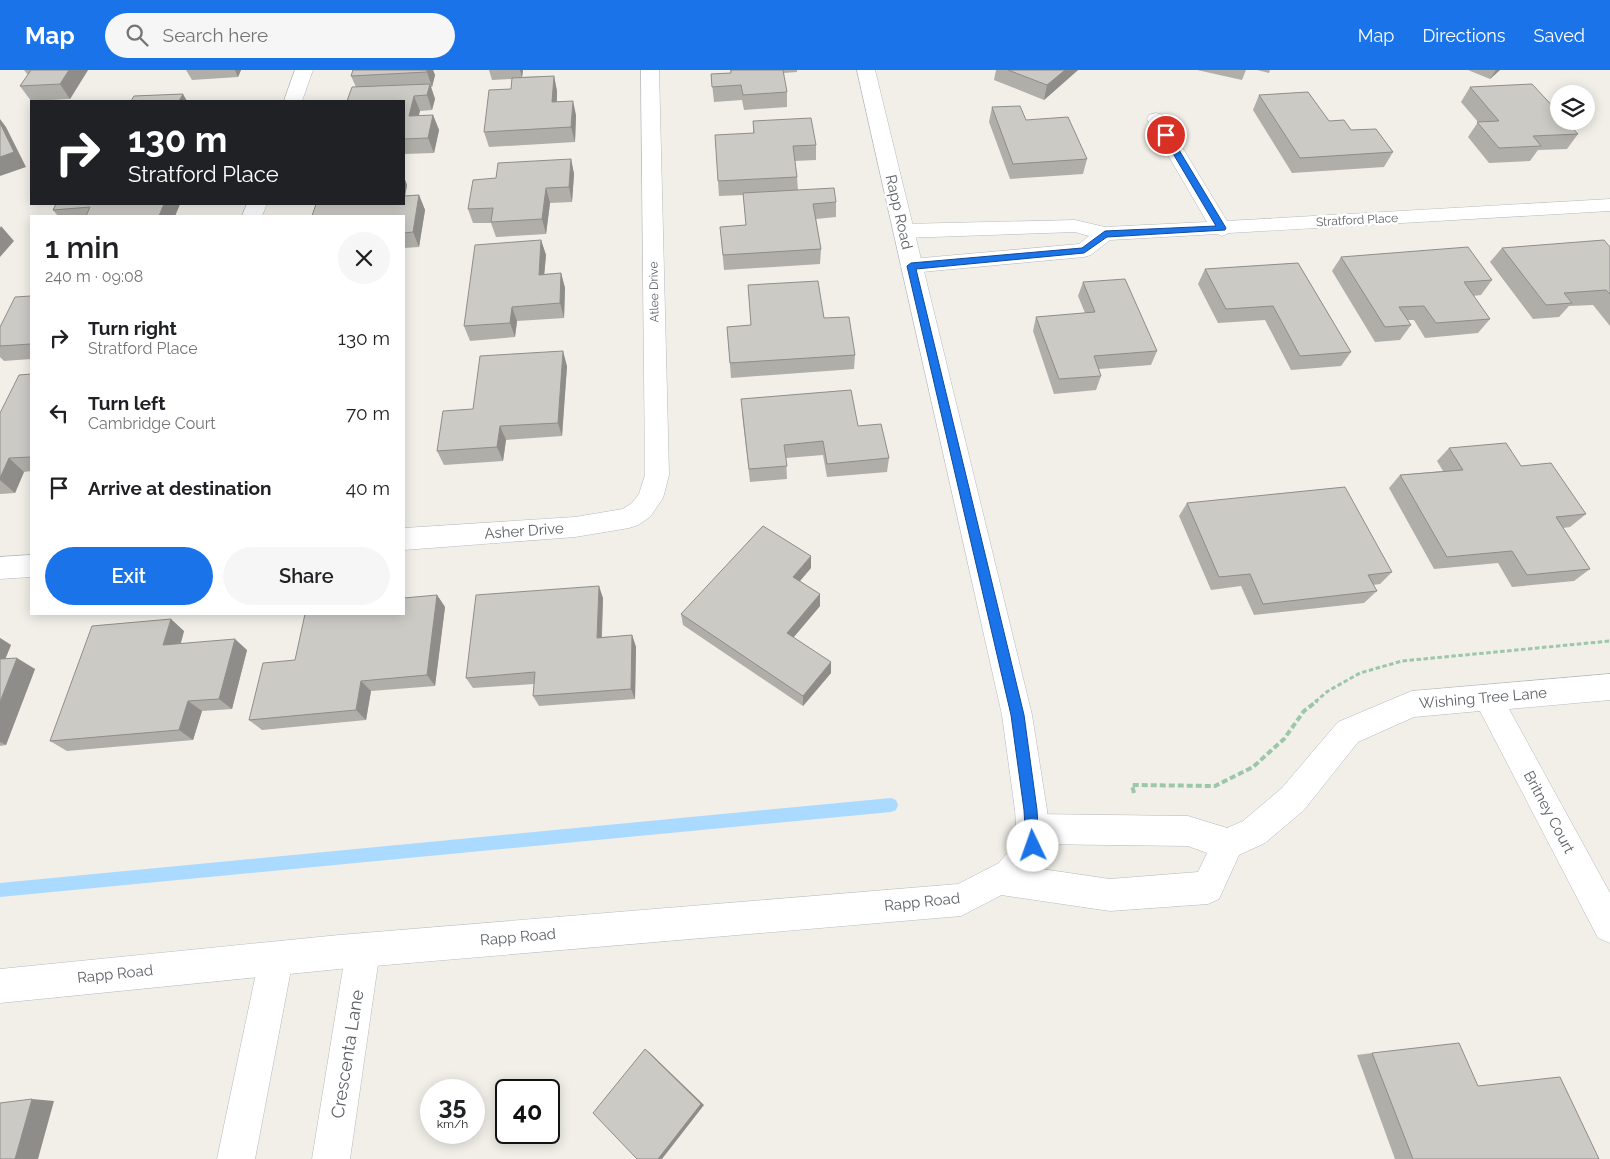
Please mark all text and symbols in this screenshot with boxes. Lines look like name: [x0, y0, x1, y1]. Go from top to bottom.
search box: [105, 13, 455, 58]
text: Map: [25, 21, 75, 50]
icon: search: [123, 21, 151, 49]
text: Search here: [163, 24, 268, 46]
text: Map: [1358, 25, 1394, 46]
text: Directions: [1422, 25, 1506, 46]
text: Saved: [1534, 25, 1585, 46]
map controls: [1550, 85, 1595, 130]
button: layers: [1550, 85, 1595, 130]
pin: [1145, 114, 1187, 156]
text: 130 m: [128, 119, 227, 160]
icon: right: [45, 120, 110, 185]
icon: arrive: [1152, 121, 1180, 149]
text: Stratford Place: [128, 161, 279, 187]
street label: Rapp Road: [882, 173, 916, 251]
street label: Stratford Place: [1316, 211, 1398, 229]
text: 1 min: [45, 230, 120, 265]
button: close: [338, 232, 390, 284]
street label: Atlee Drive: [646, 261, 662, 323]
text: 240 m · 09:08: [45, 267, 143, 286]
text: Turn right: [88, 317, 177, 339]
icon: right: [45, 324, 73, 352]
text: 130 m: [338, 327, 390, 349]
text: Stratford Place: [88, 339, 198, 358]
text: Turn left: [88, 392, 165, 414]
icon: left: [45, 399, 73, 427]
text: 70 m: [346, 402, 390, 424]
text: Cambridge Court: [88, 414, 216, 433]
icon: arrive: [45, 474, 73, 502]
text: Arrive at destination: [88, 477, 272, 499]
text: 40 m: [346, 477, 390, 499]
street label: Asher Drive: [484, 519, 564, 543]
button: Exit: [45, 547, 213, 605]
button: Share: [223, 547, 390, 605]
street label: Wishing Tree Lane: [1418, 683, 1548, 713]
street label: Britney Court: [1520, 768, 1578, 856]
position arrow: [1006, 819, 1058, 871]
street label: Rapp Road: [883, 889, 961, 915]
street label: Rapp Road: [479, 925, 557, 949]
street label: Rapp Road: [76, 961, 154, 987]
street label: Crescenta Lane: [326, 988, 368, 1120]
speed limit sign: 40: [495, 1079, 560, 1144]
text: 35: [439, 1090, 466, 1120]
text: km/h: [437, 1117, 468, 1131]

